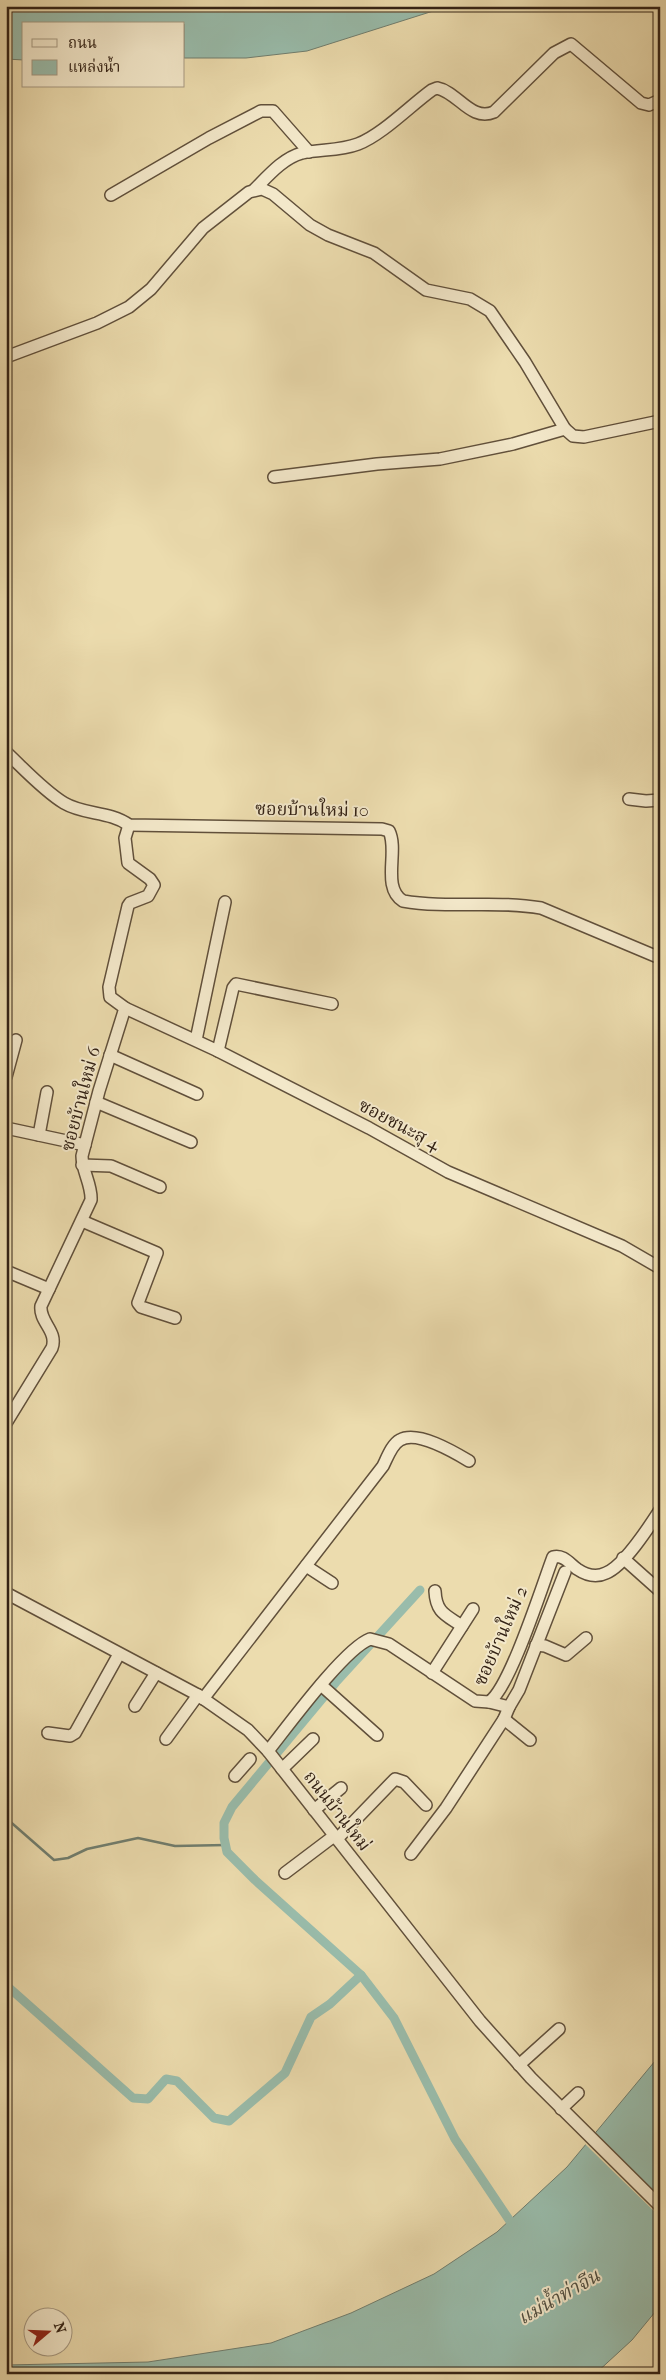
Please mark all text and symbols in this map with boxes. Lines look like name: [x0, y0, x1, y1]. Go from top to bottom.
legend: [22, 22, 185, 88]
text: ถนน: [68, 34, 97, 52]
text: แหล่งน้ำ: [68, 56, 120, 76]
street label: ซอยบ้านใหม่ 10: [255, 797, 369, 821]
street label: ซอยบ้านใหม่ 6: [55, 1044, 105, 1154]
street label: ซอยชนะสุ 4: [354, 1095, 443, 1156]
street label: ซอยบ้านใหม่ 2: [468, 1582, 532, 1689]
street label: ถนนบ้านใหม่: [299, 1765, 376, 1855]
water label: แม่น้ำท่าจีน: [512, 2261, 604, 2329]
north arrow: [22, 2308, 72, 2358]
text: N: [50, 2320, 70, 2336]

